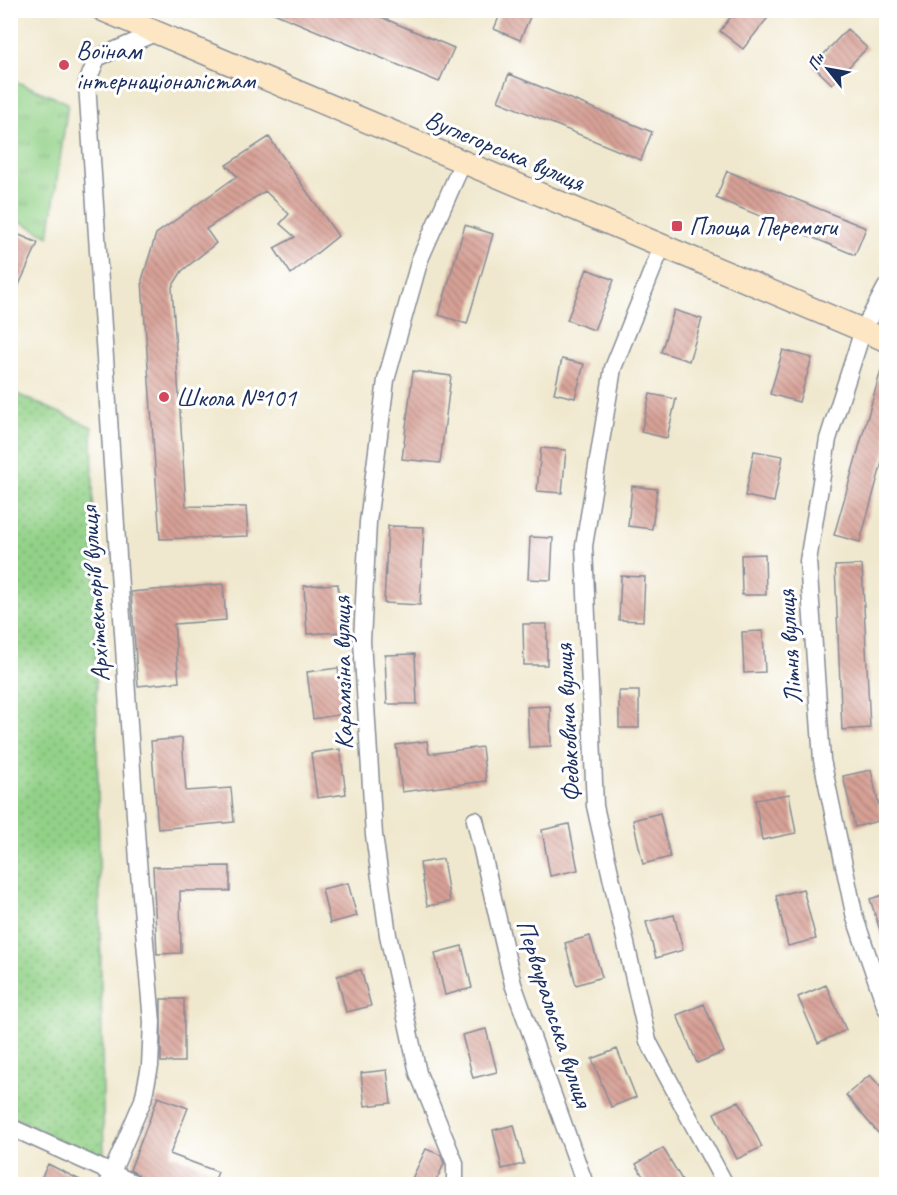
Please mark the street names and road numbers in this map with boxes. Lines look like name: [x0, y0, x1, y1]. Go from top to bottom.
street label: Вуглегорська вулиця: [420, 102, 591, 199]
street label: Архітекторів вулиця: [72, 503, 117, 683]
street label: Літня вулиця: [769, 587, 810, 705]
street label: Карамзіна вулиця: [325, 594, 360, 750]
street label: Федьковича вулиця: [547, 641, 588, 803]
street label: Первоуральська вулиця: [509, 915, 601, 1113]

